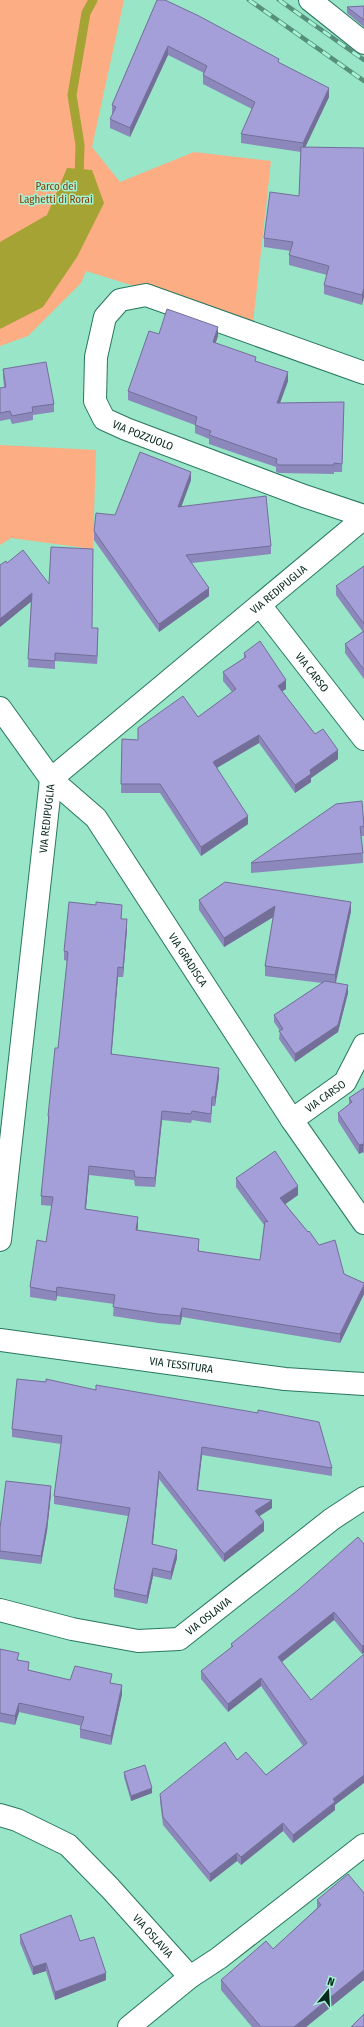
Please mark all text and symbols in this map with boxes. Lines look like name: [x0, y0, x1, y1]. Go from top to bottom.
park label: Parco dei Laghetti di Rorai: [19, 180, 93, 206]
street label: VIA POZZUOLO: [110, 417, 175, 453]
street label: VIA REDIPUGLIA: [248, 562, 309, 617]
street label: VIA CARSO: [293, 650, 332, 695]
street label: VIA REDIPUGLIA: [36, 783, 57, 854]
street label: VIA GRADISCA: [166, 931, 210, 989]
street label: VIA CARSO: [303, 1077, 348, 1115]
street label: VIA TESSITURA: [149, 1354, 214, 1376]
street label: VIA OSLAVIA: [183, 1594, 234, 1638]
street label: VIA OSLAVIA: [130, 1911, 176, 1960]
north arrow: [308, 1971, 348, 2011]
text: N: [326, 1975, 336, 1989]

